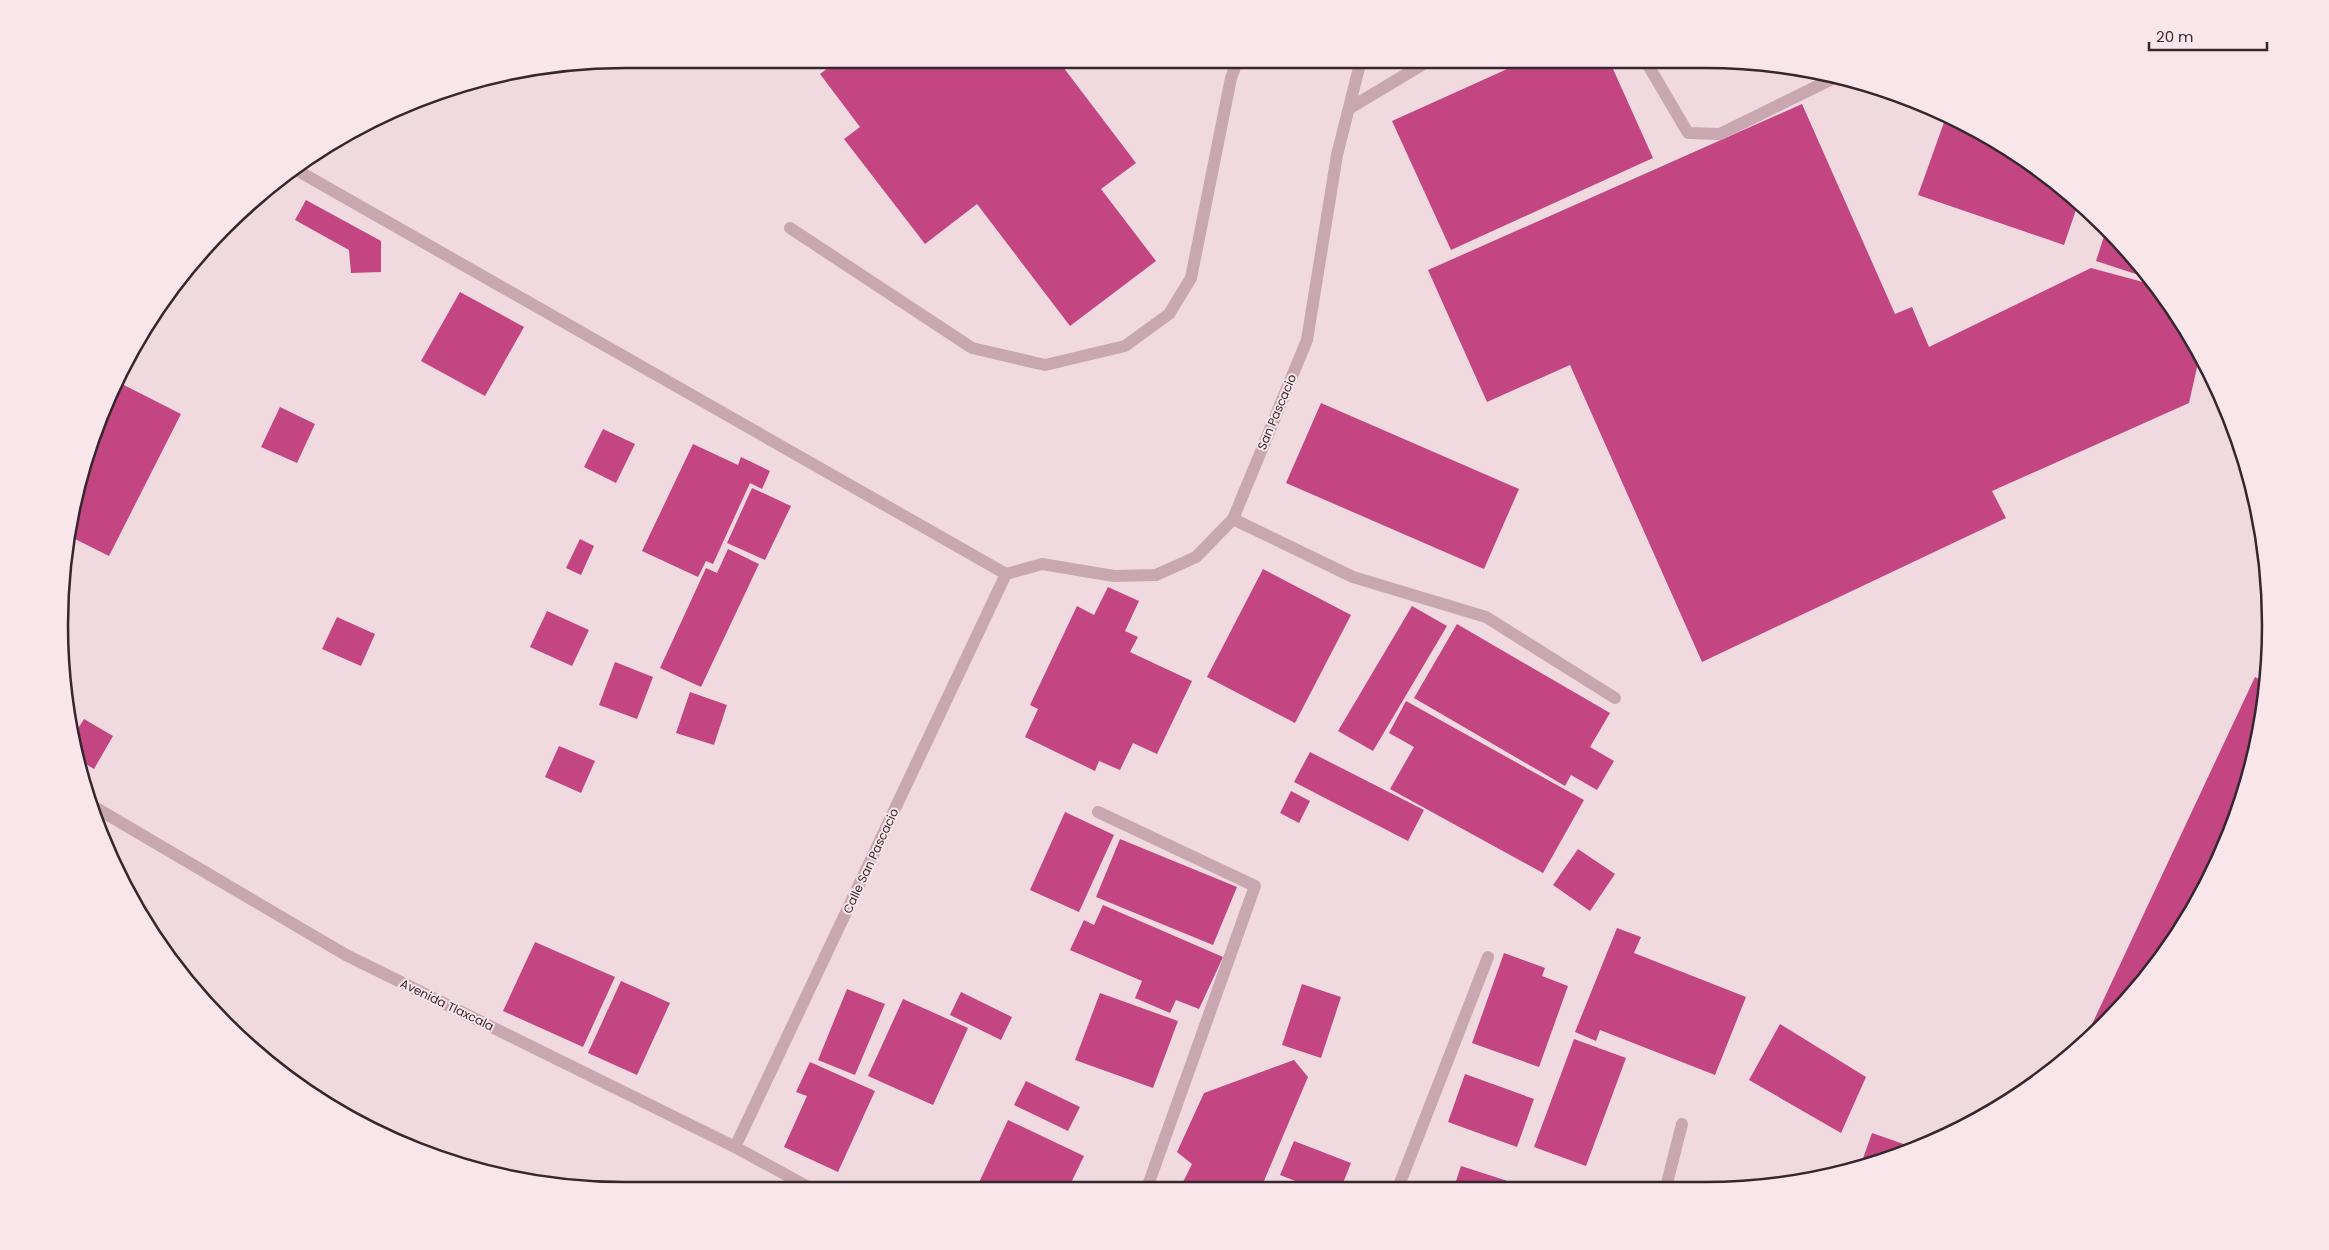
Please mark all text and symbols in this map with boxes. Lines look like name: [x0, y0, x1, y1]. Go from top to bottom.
scale bar: [2149, 20, 2266, 52]
text: 20 m: [2156, 26, 2194, 47]
street label: San Pascacio: [1253, 371, 1300, 452]
street label: Calle San Pascacio: [839, 805, 903, 916]
street label: Avenida Tlaxcala: [398, 975, 497, 1035]

